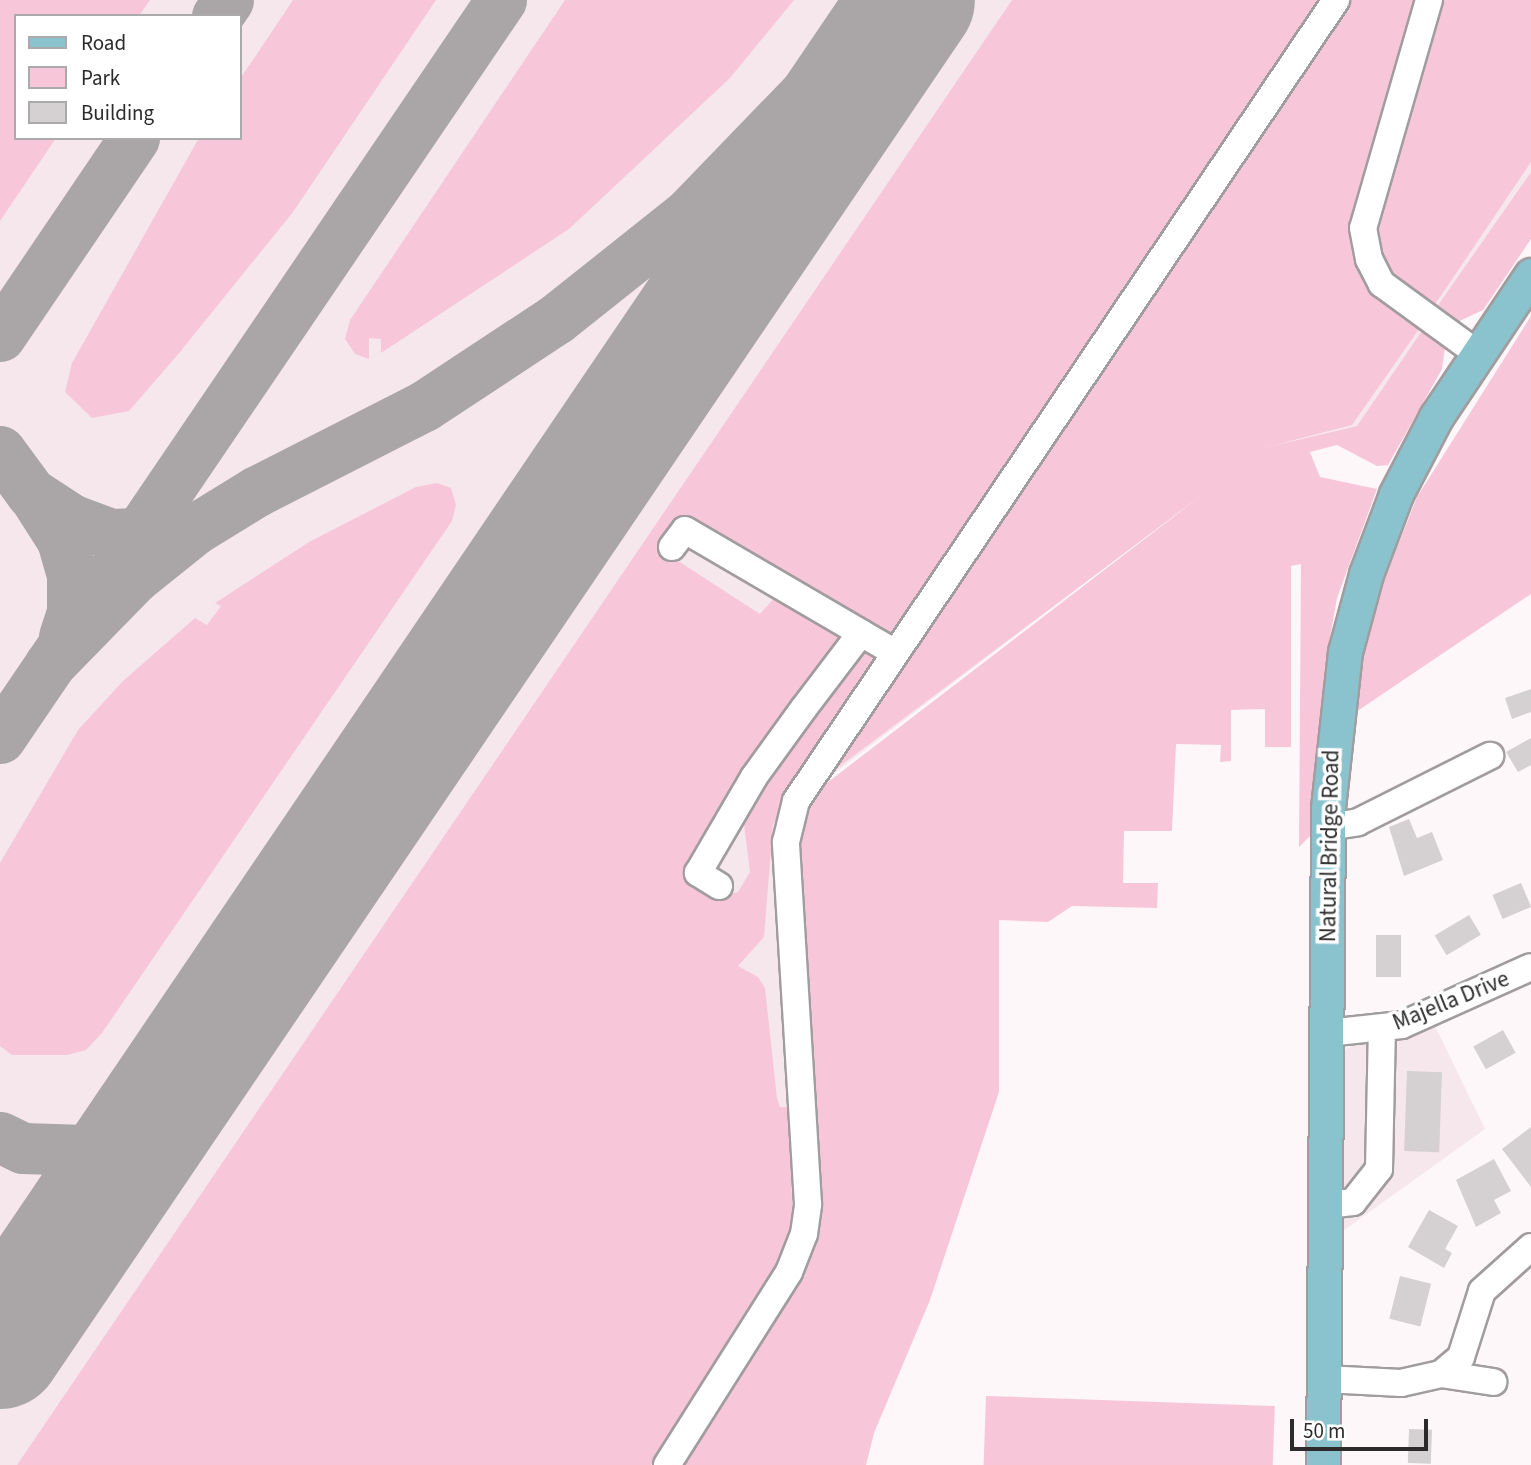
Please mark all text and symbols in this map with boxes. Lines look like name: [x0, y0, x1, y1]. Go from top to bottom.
legend: [14, 14, 242, 140]
text: Road: [81, 28, 126, 58]
text: Park: [81, 63, 120, 93]
text: Building: [81, 98, 154, 128]
street label: Natural Bridge Road: [1315, 750, 1345, 942]
street label: Majella Drive: [1389, 965, 1513, 1037]
scale bar: [1293, 1406, 1431, 1450]
text: 50 m: [1303, 1416, 1345, 1446]

